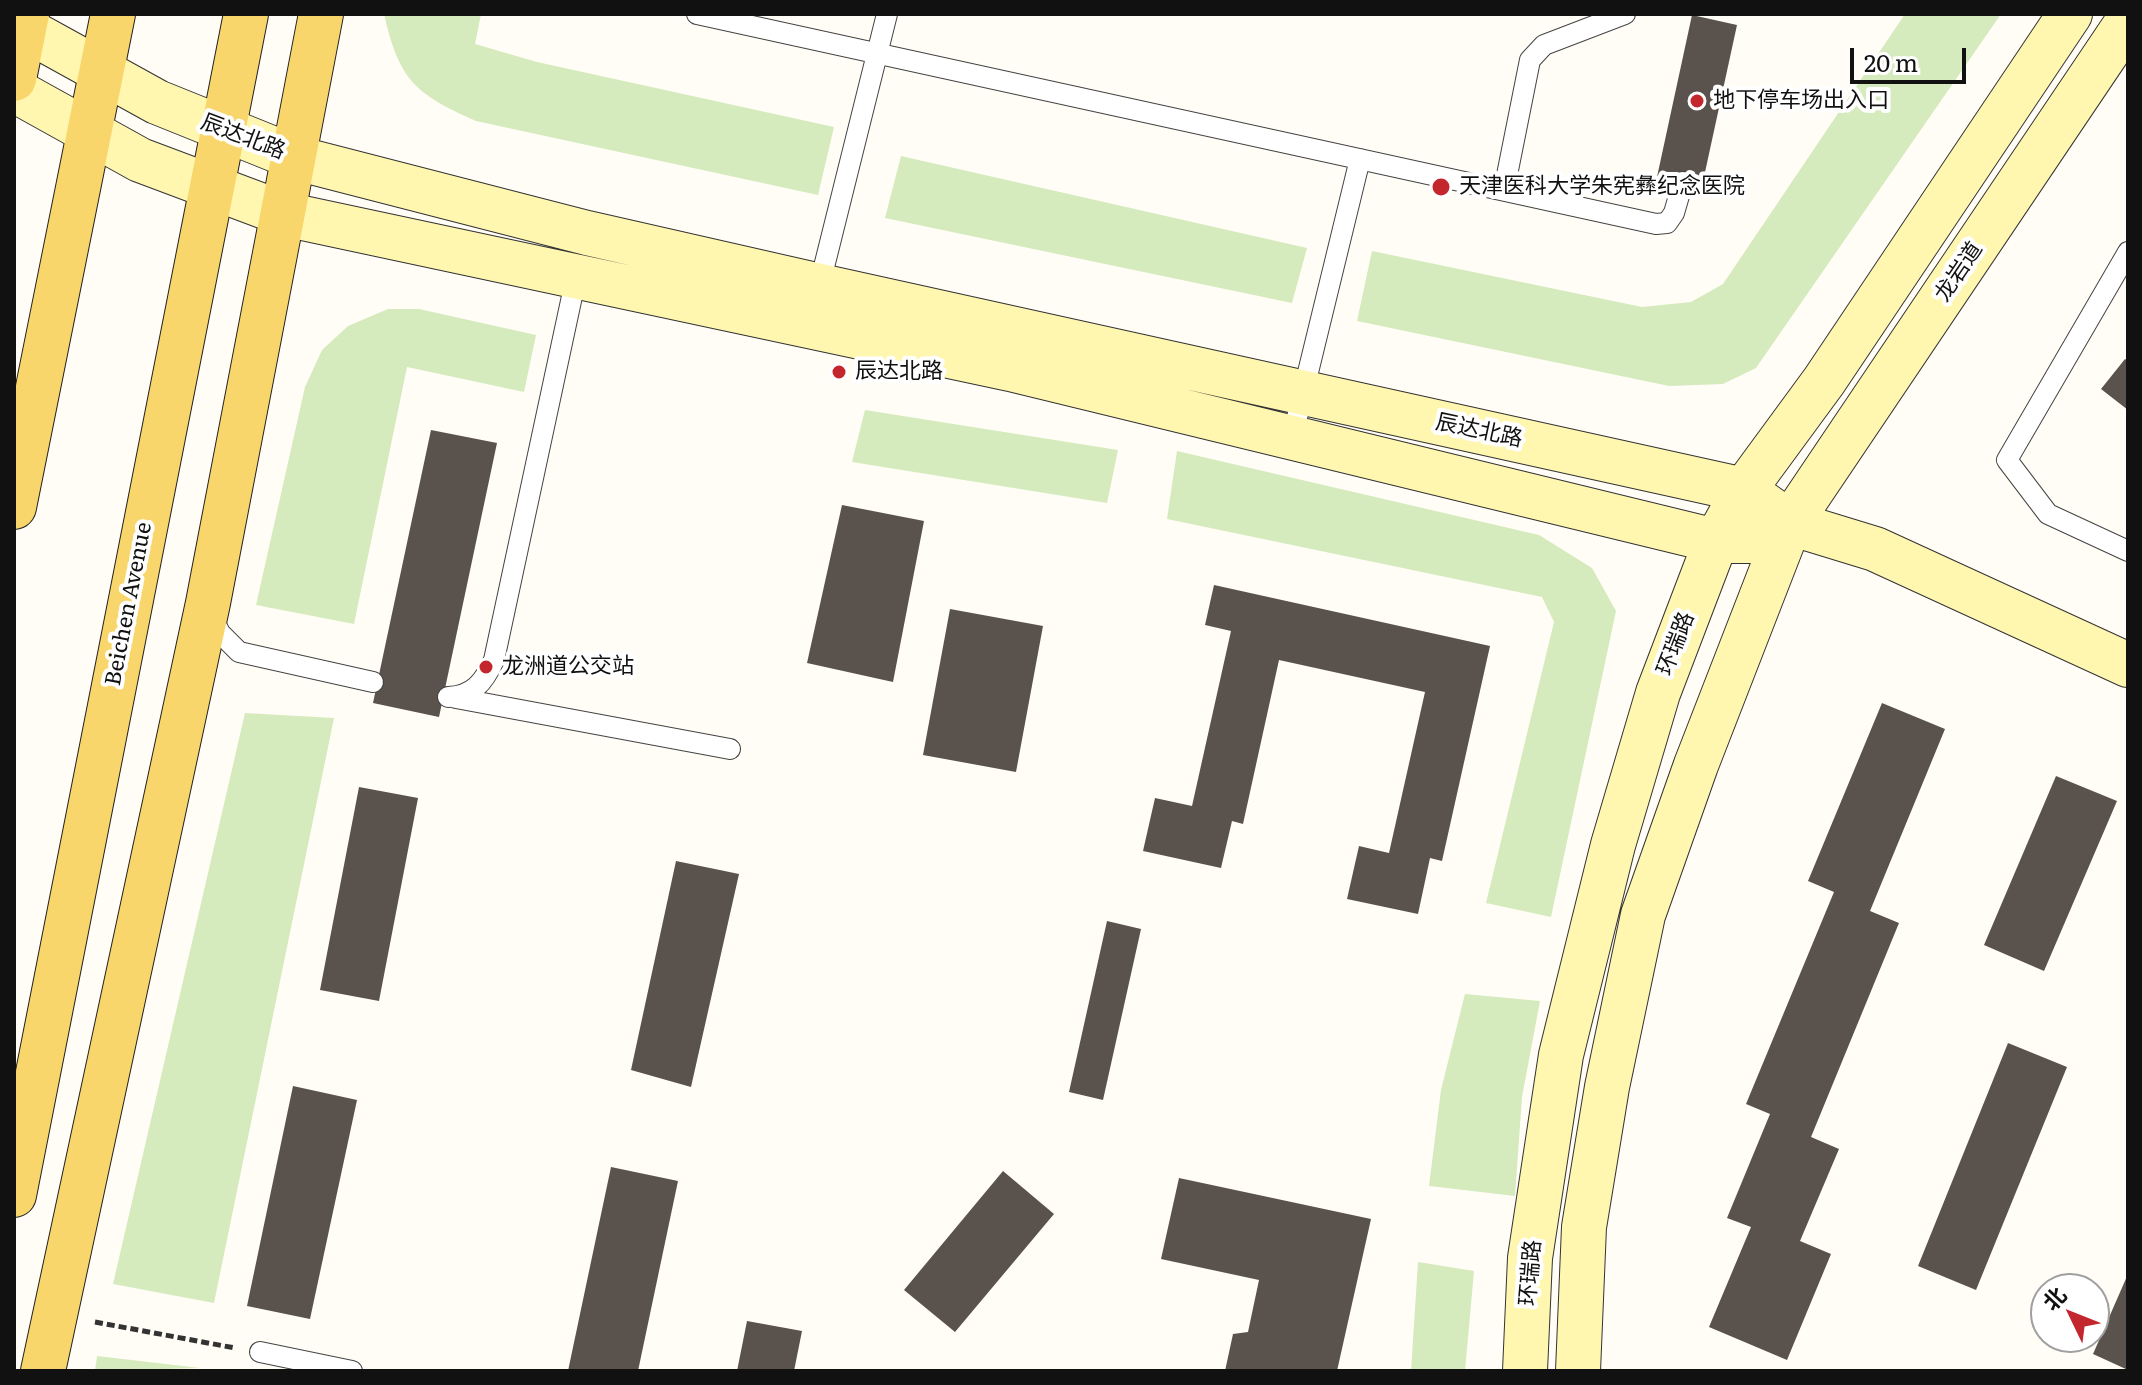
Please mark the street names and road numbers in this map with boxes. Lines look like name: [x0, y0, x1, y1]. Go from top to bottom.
street label: 辰达北路: [197, 109, 289, 165]
street label: 龙岩道: [1930, 237, 1988, 307]
street label: 辰达北路: [1433, 409, 1525, 453]
street label: Beichen Avenue: [100, 520, 158, 688]
street label: 环瑞路: [1652, 608, 1700, 680]
street label: 环瑞路: [1515, 1239, 1547, 1307]

